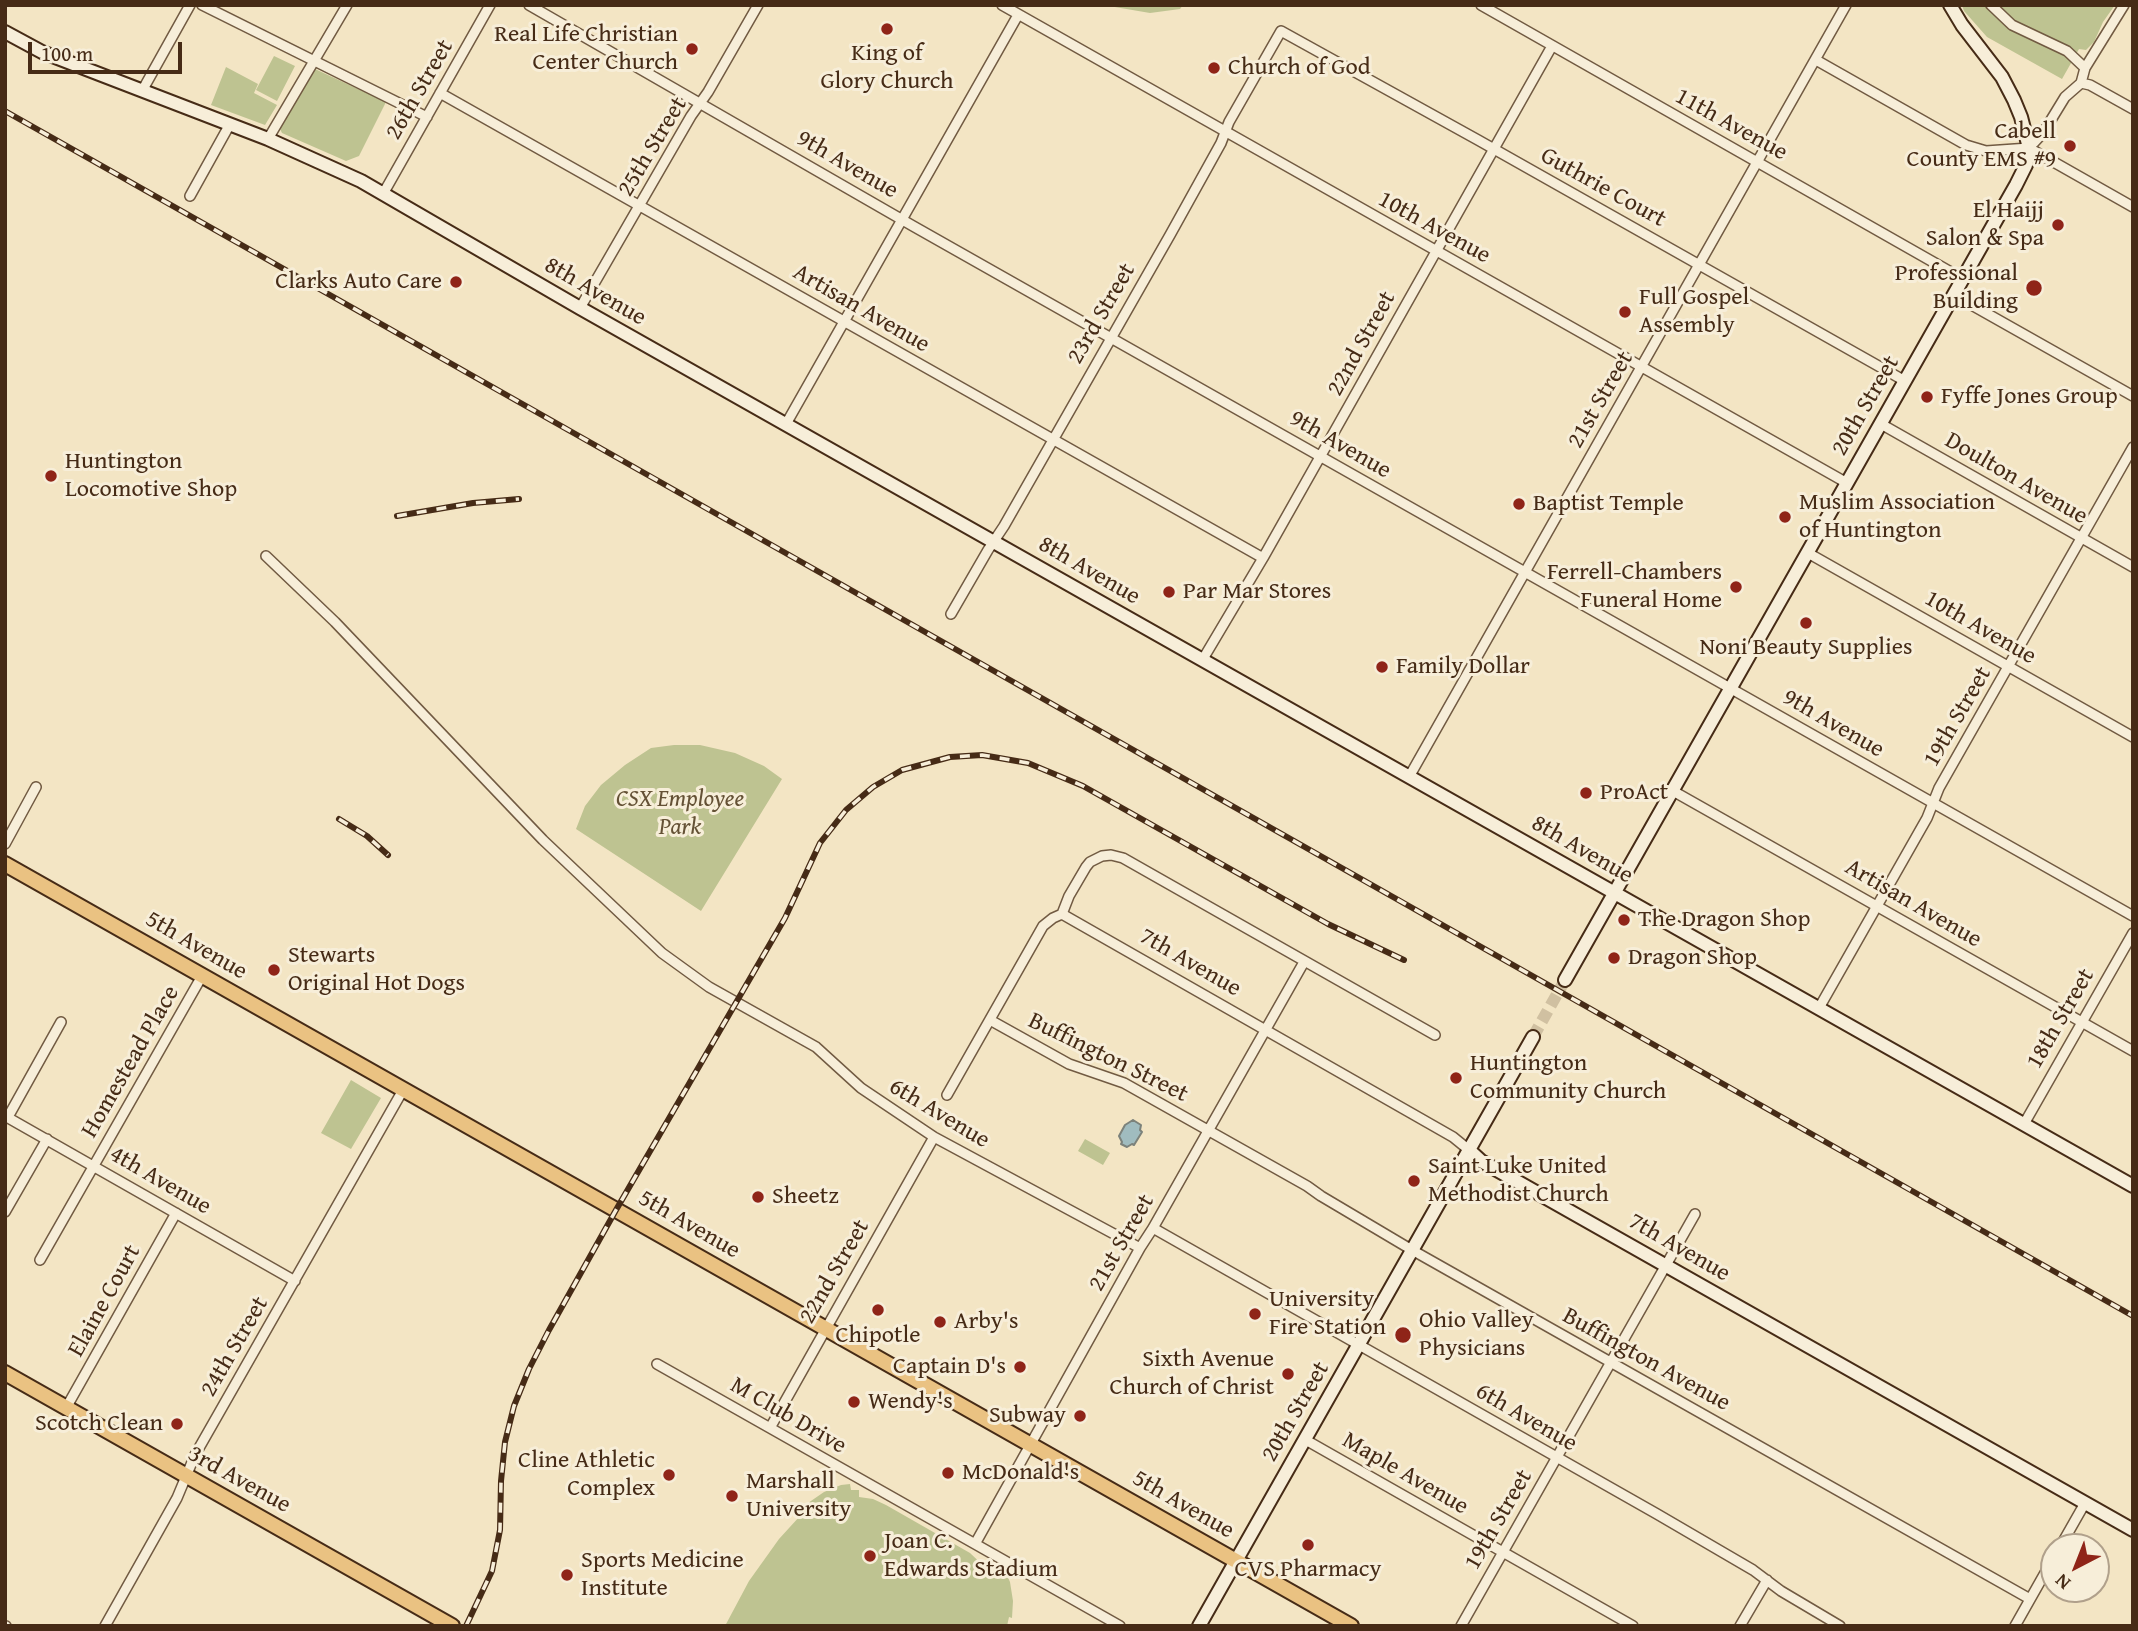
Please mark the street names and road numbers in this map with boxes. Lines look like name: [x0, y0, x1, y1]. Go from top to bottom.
street label: 26th Street: [380, 35, 460, 145]
street label: 11th Avenue: [1670, 82, 1792, 168]
street label: 25th Street: [612, 92, 694, 202]
street label: 9th Avenue: [791, 124, 903, 206]
street label: Guthrie Court: [1535, 142, 1671, 234]
street label: 10th Avenue: [1373, 185, 1495, 271]
street label: 8th Avenue: [539, 251, 651, 333]
street label: Artisan Avenue: [788, 258, 934, 360]
street label: 23rd Street: [1062, 258, 1142, 370]
street label: 22nd Street: [1321, 287, 1403, 401]
street label: 21st Street: [1562, 346, 1640, 454]
street label: 20th Street: [1826, 351, 1906, 461]
street label: 9th Avenue: [1284, 404, 1396, 486]
street label: Doulton Avenue: [1940, 427, 2092, 531]
street label: 8th Avenue: [1033, 530, 1145, 612]
street label: 10th Avenue: [1919, 585, 2041, 671]
street label: 19th Street: [1918, 662, 1998, 772]
street label: 9th Avenue: [1777, 683, 1889, 765]
street label: 8th Avenue: [1526, 809, 1638, 891]
street label: Artisan Avenue: [1840, 853, 1986, 955]
street label: 5th Avenue: [140, 905, 252, 987]
street label: 7th Avenue: [1134, 922, 1246, 1004]
street label: 18th Street: [2021, 964, 2101, 1074]
street label: Homestead Place: [76, 981, 186, 1143]
street label: Buffington Street: [1023, 1007, 1193, 1109]
street label: 6th Avenue: [883, 1073, 995, 1155]
street label: 4th Avenue: [104, 1140, 216, 1222]
street label: 5th Avenue: [633, 1184, 745, 1266]
street label: 21st Street: [1083, 1189, 1161, 1297]
street label: 7th Avenue: [1623, 1207, 1735, 1289]
street label: 22nd Street: [794, 1215, 876, 1329]
street label: Elaine Court: [62, 1240, 148, 1362]
street label: 24th Street: [195, 1292, 275, 1402]
street label: Buffington Avenue: [1557, 1302, 1735, 1418]
street label: 20th Street: [1256, 1357, 1336, 1467]
street label: M Club Drive: [725, 1371, 851, 1461]
street label: 6th Avenue: [1470, 1377, 1582, 1459]
street label: Maple Avenue: [1337, 1426, 1473, 1522]
street label: 3rd Avenue: [183, 1440, 295, 1520]
street label: 5th Avenue: [1127, 1464, 1239, 1546]
street label: 19th Street: [1459, 1465, 1539, 1575]

